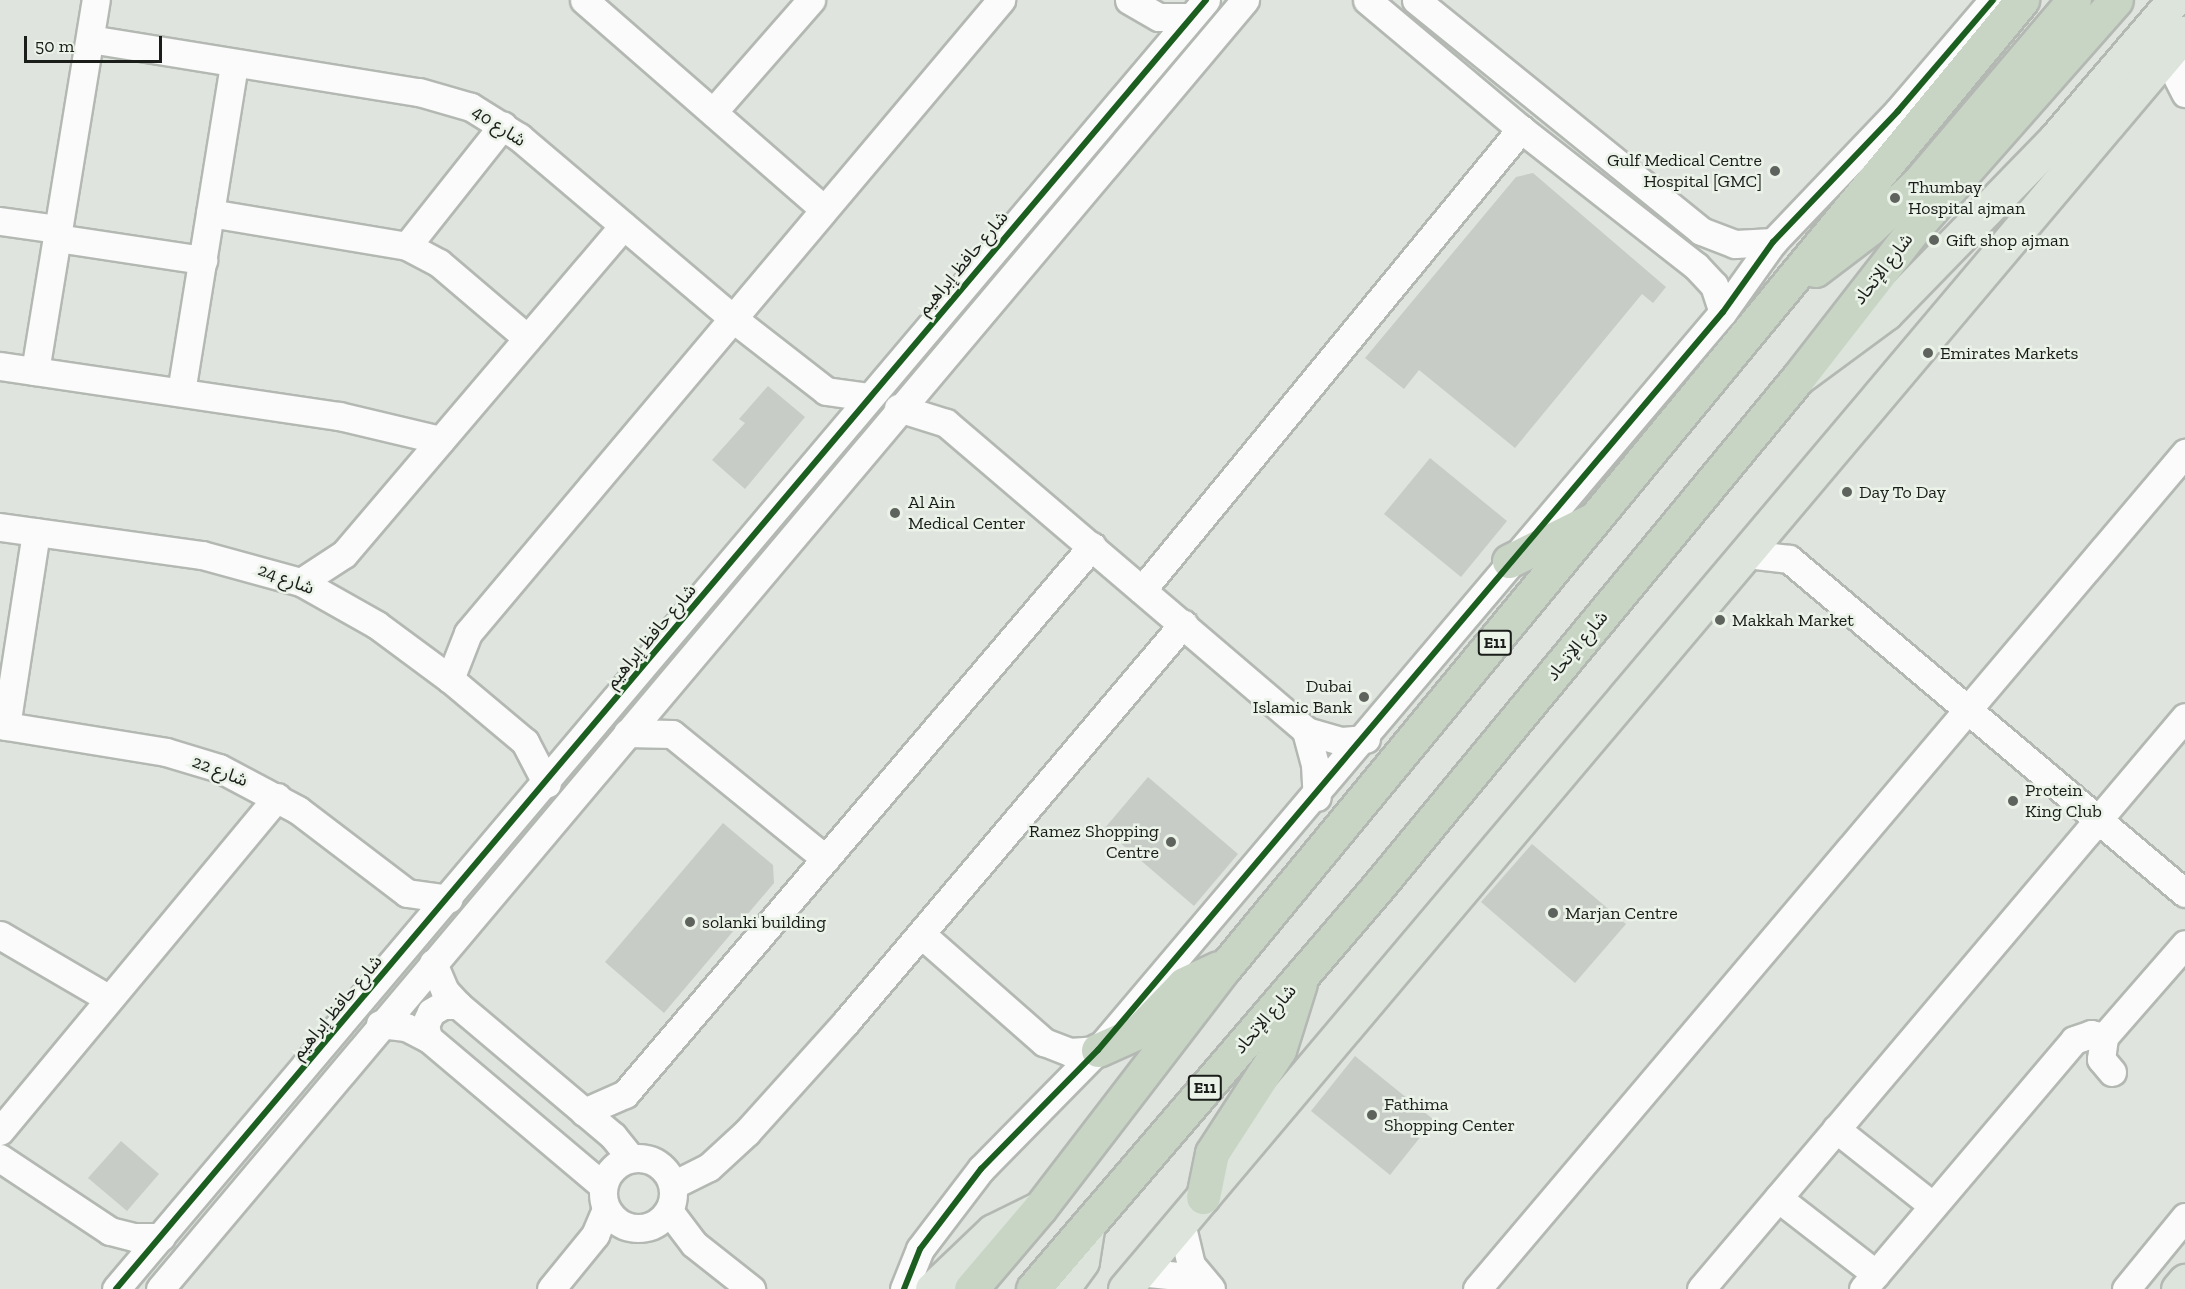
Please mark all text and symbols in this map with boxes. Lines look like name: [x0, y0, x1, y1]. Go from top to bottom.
scale bar: [27, 24, 165, 62]
text: 50 m: [35, 35, 74, 57]
street label: شارع 40: [468, 101, 530, 151]
place label: Gulf Medical Centre Hospital [GMC]: [1607, 150, 1762, 192]
marker: Gulf Medical Centre Hospital [GMC]: [1766, 162, 1784, 180]
place label: Thumbay Hospital ajman: [1908, 177, 2025, 219]
marker: Thumbay Hospital ajman: [1886, 189, 1904, 207]
street label: شارع حافظ إبراهيم: [913, 207, 1013, 319]
street label: شارع الإتحاد: [1848, 229, 1918, 309]
place label: Gift shop ajman: [1946, 229, 2069, 251]
marker: Gift shop ajman: [1927, 233, 1941, 247]
place label: Emirates Markets: [1940, 342, 2078, 364]
marker: Emirates Markets: [1921, 346, 1935, 360]
place label: Day To Day: [1859, 481, 1947, 503]
marker: Day To Day: [1840, 485, 1854, 499]
place label: Al Ain Medical Center: [908, 492, 1026, 534]
marker: Al Ain Medical Center: [886, 504, 904, 522]
street label: شارع 24: [255, 559, 317, 599]
street label: شارع حافظ إبراهيم: [601, 580, 701, 692]
street label: شارع الإتحاد: [1542, 607, 1612, 685]
place label: Makkah Market: [1732, 609, 1854, 631]
marker: Makkah Market: [1713, 613, 1727, 627]
road number: E11: [1477, 630, 1513, 656]
place label: Dubai Islamic Bank: [1253, 676, 1352, 718]
marker: Dubai Islamic Bank: [1357, 690, 1371, 704]
street label: شارع 22: [189, 751, 251, 791]
place label: Protein King Club: [2025, 780, 2102, 822]
marker: Protein King Club: [2006, 794, 2020, 808]
place label: Ramez Shopping Centre: [1029, 821, 1159, 864]
marker: Ramez Shopping Centre: [1164, 835, 1178, 849]
place label: Marjan Centre: [1565, 902, 1678, 924]
marker: Marjan Centre: [1546, 906, 1560, 920]
place label: solanki building: [702, 911, 826, 933]
marker: solanki building: [683, 915, 697, 929]
street label: شارع حافظ إبراهيم: [287, 951, 387, 1063]
street label: شارع الإتحاد: [1229, 980, 1301, 1058]
road number: E11: [1187, 1075, 1223, 1101]
place label: Fathima Shopping Center: [1384, 1094, 1515, 1136]
marker: Fathima Shopping Center: [1365, 1108, 1379, 1122]

